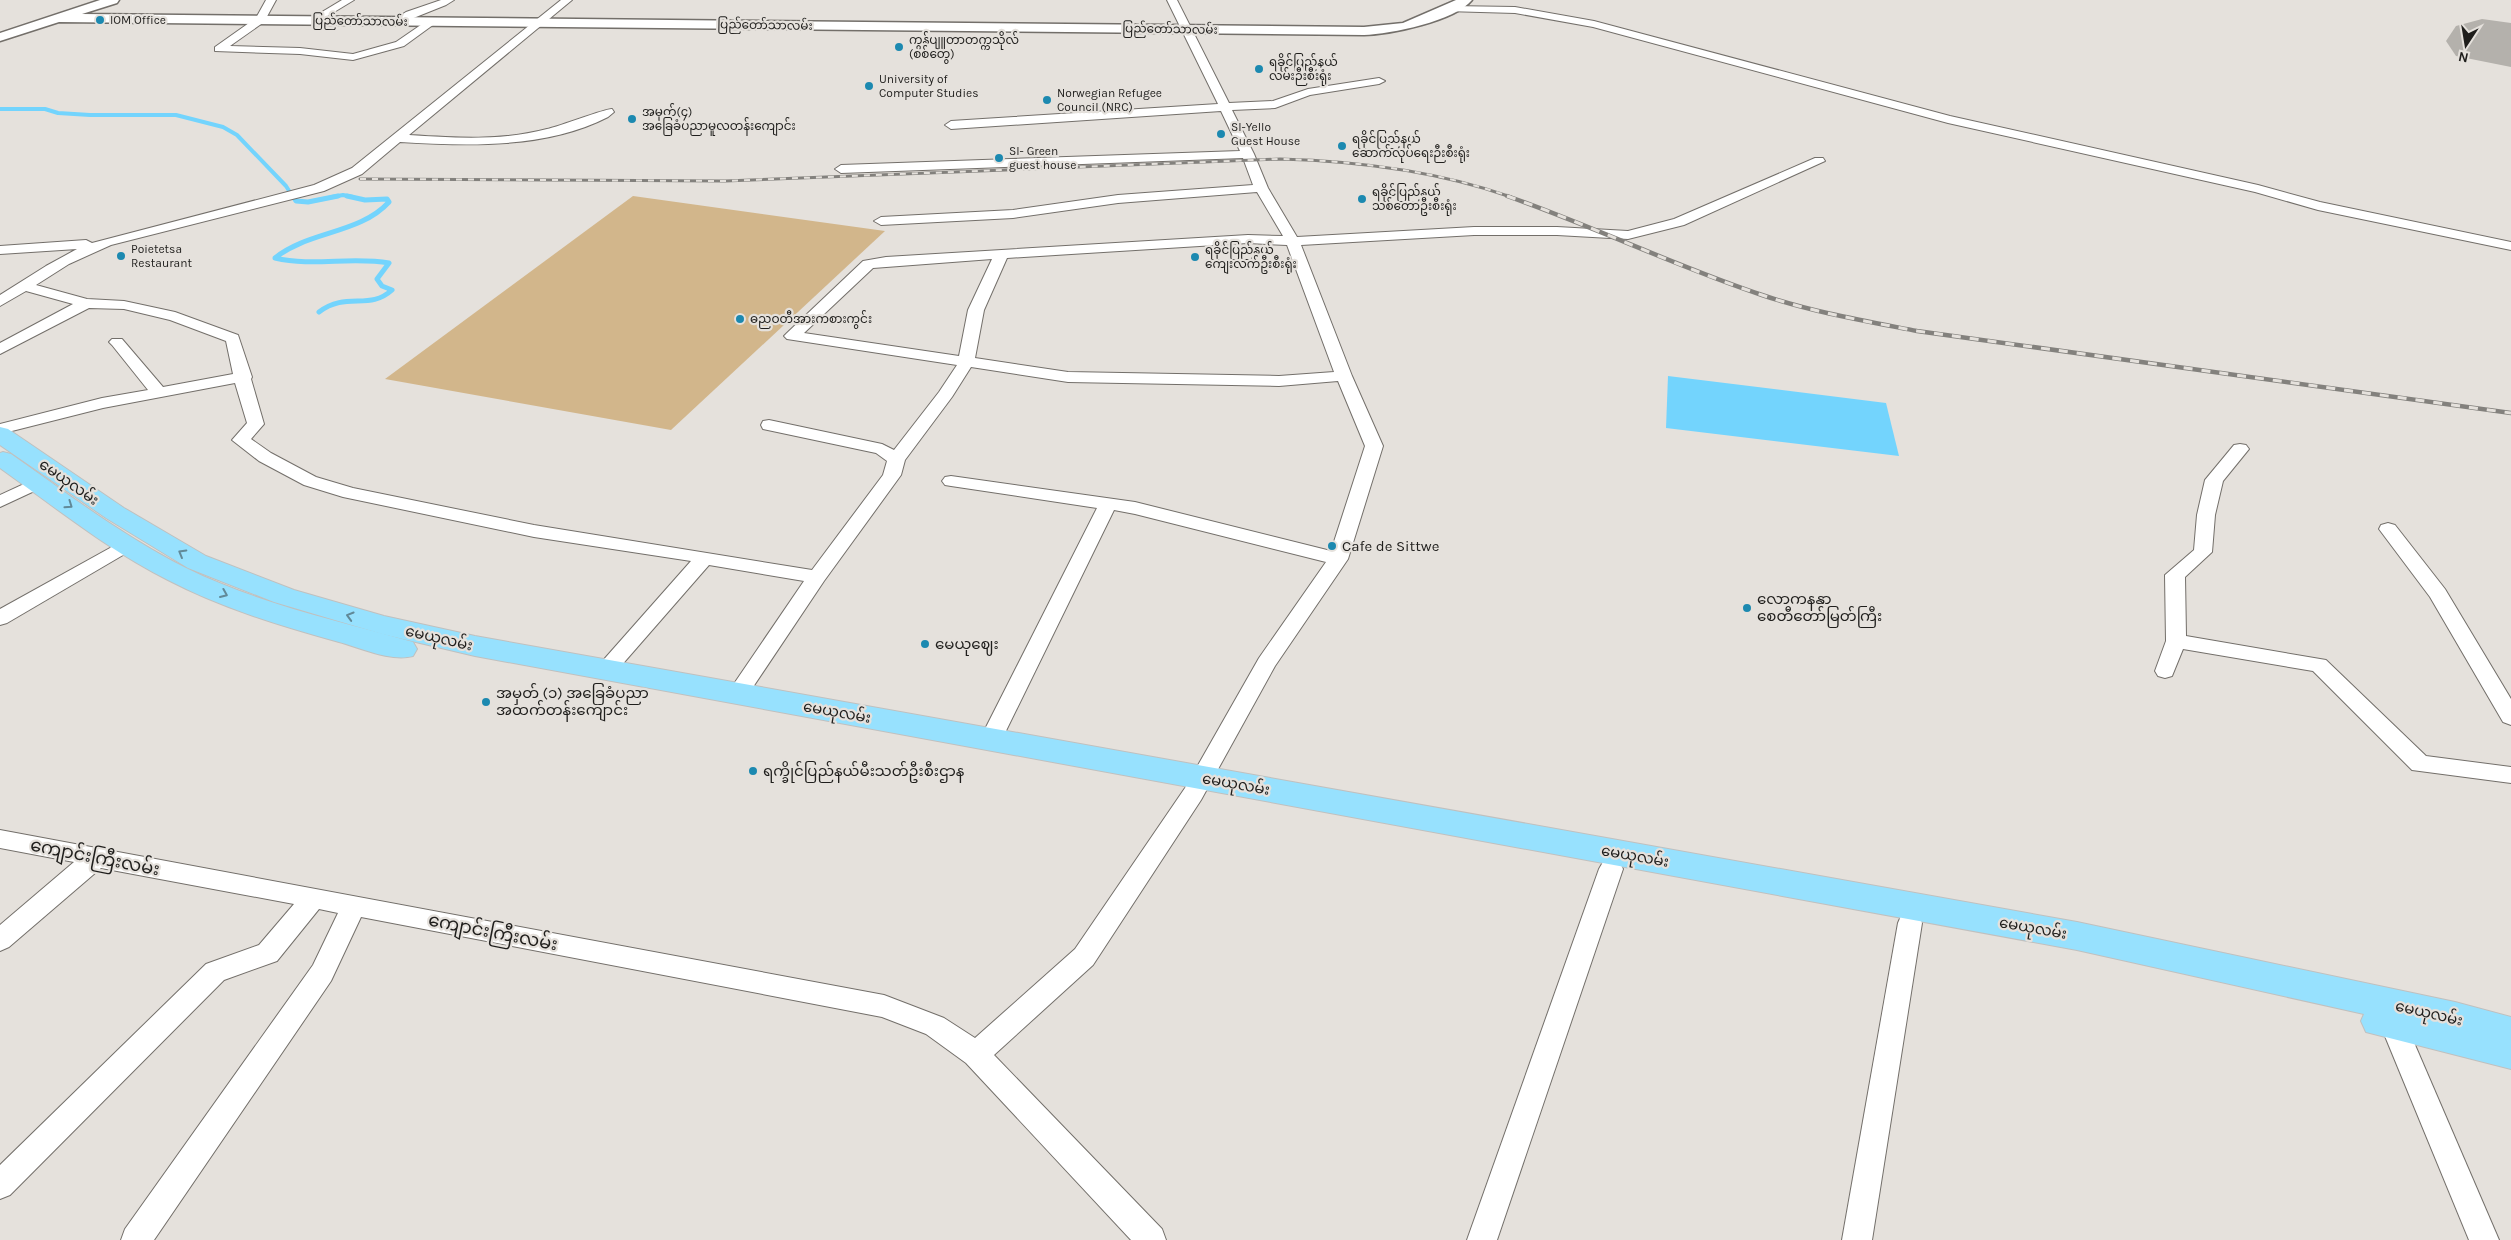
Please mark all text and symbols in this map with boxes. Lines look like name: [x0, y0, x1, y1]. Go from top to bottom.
street label: ပြည်တော်သာလမ်း: [312, 11, 408, 32]
place label: IOM Office: [110, 13, 166, 27]
marker: IOM Office: [94, 14, 106, 26]
street label: ပြည်တော်သာလမ်း: [717, 15, 813, 36]
street label: ပြည်တော်သာလမ်း: [1122, 19, 1218, 40]
north arrow: [2441, 20, 2491, 70]
place label: ကွန်ပျူတာတက္ကသိုလ် (စစ်တွေ): [909, 31, 1019, 64]
marker: ကွန်ပျူတာတက္ကသိုလ် (စစ်တွေ): [893, 41, 905, 53]
text: N: [2457, 48, 2470, 67]
place label: ရခိုင်ပြည်နယ် လမ်းဉီးစီးရုံး: [1269, 53, 1338, 86]
marker: ရခိုင်ပြည်နယ် လမ်းဉီးစီးရုံး: [1253, 63, 1265, 75]
place label: University of Computer Studies: [879, 72, 978, 100]
marker: University of Computer Studies: [863, 80, 875, 92]
place label: Norwegian Refugee Council (NRC): [1057, 86, 1162, 114]
marker: Norwegian Refugee Council (NRC): [1041, 94, 1053, 106]
place label: အမှတ်(၄) အခြေခံပညာမူလတန်းကျောင်း: [642, 103, 796, 136]
marker: အမှတ်(၄) အခြေခံပညာမူလတန်းကျောင်း: [626, 113, 638, 125]
place label: SI-Yello Guest House: [1231, 120, 1300, 148]
marker: SI-Yello Guest House: [1215, 128, 1227, 140]
place label: ရခိုင်ပြည်နယ် ဆောက်လုပ်ရေးဉီးစီးရုံး: [1352, 130, 1470, 163]
marker: ရခိုင်ပြည်နယ် ဆောက်လုပ်ရေးဉီးစီးရုံး: [1336, 140, 1348, 152]
place label: SI- Green guest house: [1009, 144, 1076, 172]
marker: SI- Green guest house: [993, 152, 1005, 164]
place label: ရခိုင်ပြည်နယ် သစ်တောဦးစီးရုံး: [1372, 183, 1457, 216]
marker: ရခိုင်ပြည်နယ် သစ်တောဦးစီးရုံး: [1356, 193, 1368, 205]
place label: ရခိုင်ပြည်နယ် ကျေးလက်ဦးစီးရုံး: [1205, 241, 1297, 274]
place label: Poietetsa Restaurant: [131, 242, 192, 270]
marker: Poietetsa Restaurant: [115, 250, 127, 262]
marker: ရခိုင်ပြည်နယ် ကျေးလက်ဦးစီးရုံး: [1189, 251, 1201, 263]
place label: ဓညဝတီအားကစားကွင်း: [750, 310, 872, 329]
marker: ဓညဝတီအားကစားကွင်း: [734, 313, 746, 325]
street label: မေယုလမ်း: [34, 454, 103, 511]
one-way arrow: [63, 499, 72, 508]
place label: Cafe de Sittwe: [1342, 537, 1439, 555]
marker: Cafe de Sittwe: [1326, 540, 1338, 552]
one-way arrow: [179, 549, 188, 559]
one-way arrow: [220, 588, 228, 598]
place label: လောကနန္ဒာ စေတီတော်မြတ်ကြီး: [1757, 590, 1882, 628]
marker: လောကနန္ဒာ စေတီတော်မြတ်ကြီး: [1741, 602, 1753, 614]
one-way arrow: [347, 611, 355, 621]
street label: မေယုလမ်း: [403, 621, 475, 657]
place label: မေယုဈေး: [935, 635, 999, 656]
marker: မေယုဈေး: [919, 638, 931, 650]
place label: အမှတ် (၁) အခြေခံပညာ အထက်တန်းကျောင်း: [496, 683, 649, 722]
marker: အမှတ် (၁) အခြေခံပညာ အထက်တန်းကျောင်း: [480, 696, 492, 708]
street label: မေယုလမ်း: [801, 696, 872, 730]
place label: ရက္ခိုင်ပြည်နယ်မီးသတ်ဦးစီးဌာန: [763, 761, 965, 783]
marker: ရက္ခိုင်ပြည်နယ်မီးသတ်ဦးစီးဌာန: [747, 765, 759, 777]
street label: မေယုလမ်း: [1200, 768, 1271, 802]
street label: ကျောင်းကြီးလမ်း: [28, 831, 162, 884]
street label: မေယုလမ်း: [1599, 840, 1670, 874]
street label: ကျောင်းကြီးလမ်း: [426, 906, 560, 959]
street label: မေယုလမ်း: [1997, 912, 2068, 946]
street label: မေယုလမ်း: [2393, 996, 2465, 1032]

